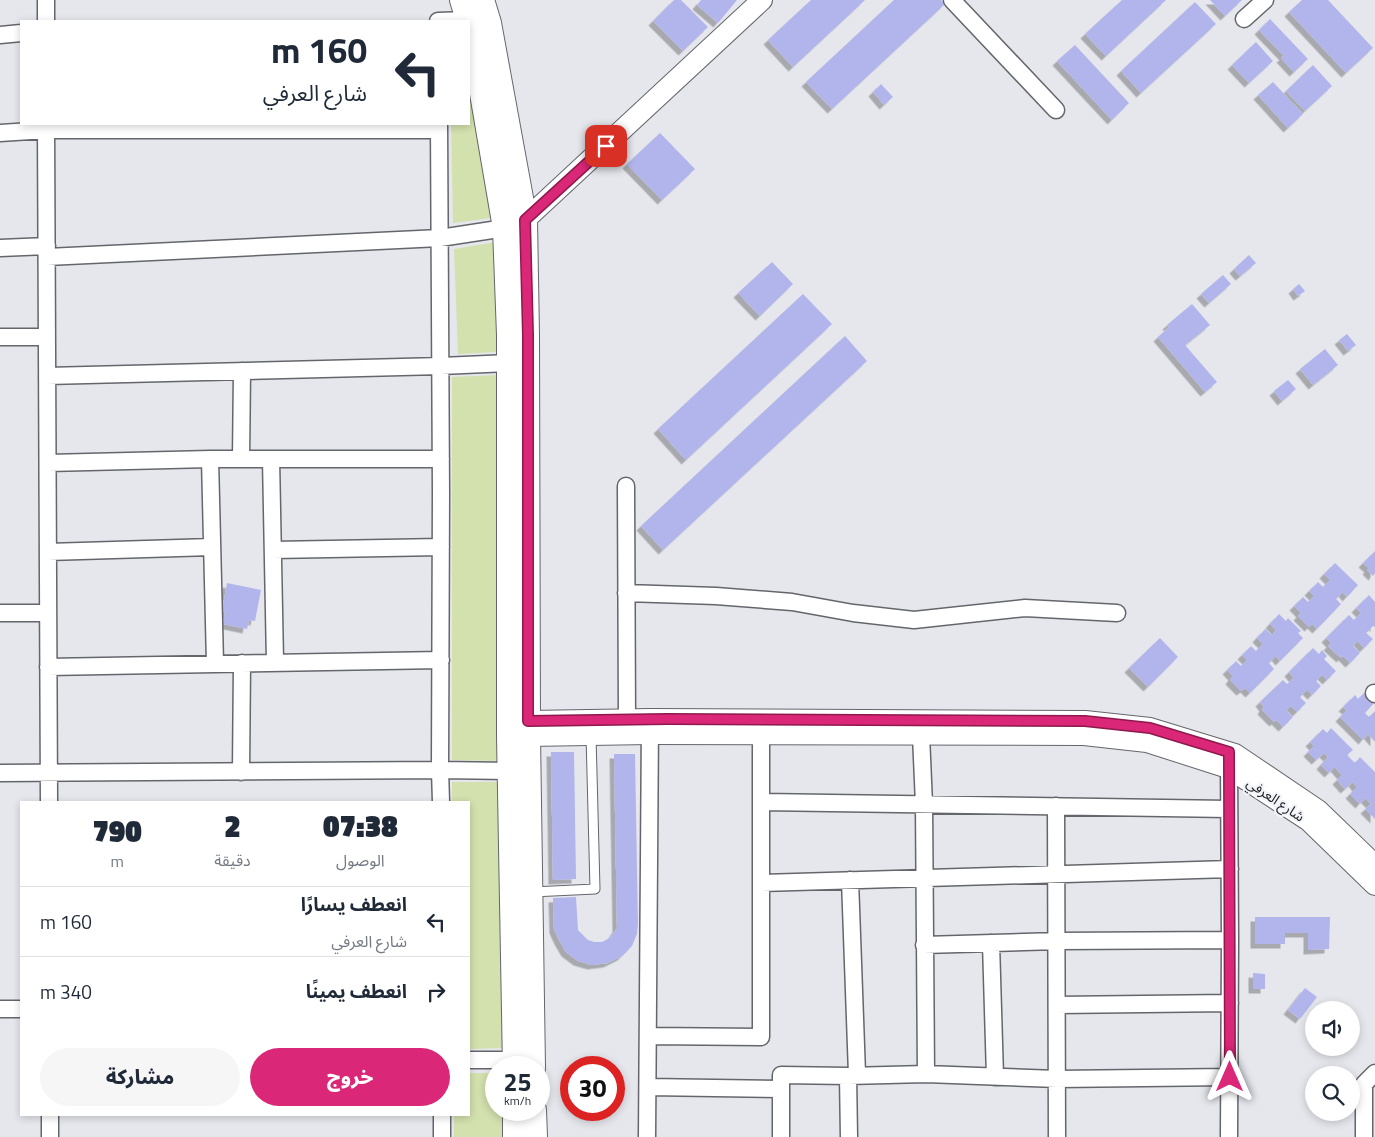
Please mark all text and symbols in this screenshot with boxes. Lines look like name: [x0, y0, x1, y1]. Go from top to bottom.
text: 160 m: [271, 23, 367, 77]
icon: left: [385, 40, 450, 105]
text: شارع العرفي: [263, 76, 367, 110]
pin: [585, 125, 627, 167]
icon: arrive: [592, 132, 620, 160]
street label: شارع العرفي: [1242, 772, 1309, 827]
text: 2: [224, 803, 241, 849]
text: 07:38: [323, 803, 398, 849]
text: 790: [92, 808, 142, 854]
text: دقيقة: [214, 848, 251, 872]
text: الوصول: [336, 848, 385, 872]
text: m: [110, 849, 124, 873]
text: انعطف يسارًا: [301, 889, 407, 918]
text: 160 m: [40, 907, 92, 936]
icon: left: [422, 908, 450, 936]
text: شارع العرفي: [331, 929, 407, 953]
text: انعطف يمينًا: [306, 976, 407, 1005]
text: 340 m: [40, 977, 92, 1006]
icon: right: [422, 978, 450, 1006]
map controls: [1305, 1001, 1360, 1121]
button: sound: [1305, 1001, 1360, 1056]
button: مشاركة: [40, 1048, 240, 1106]
button: خروج: [250, 1048, 450, 1106]
position arrow: [1203, 1050, 1255, 1102]
speed limit sign: 30: [560, 1056, 625, 1121]
text: 25: [503, 1063, 532, 1101]
button: search: [1305, 1066, 1360, 1121]
text: km/h: [504, 1091, 531, 1110]

